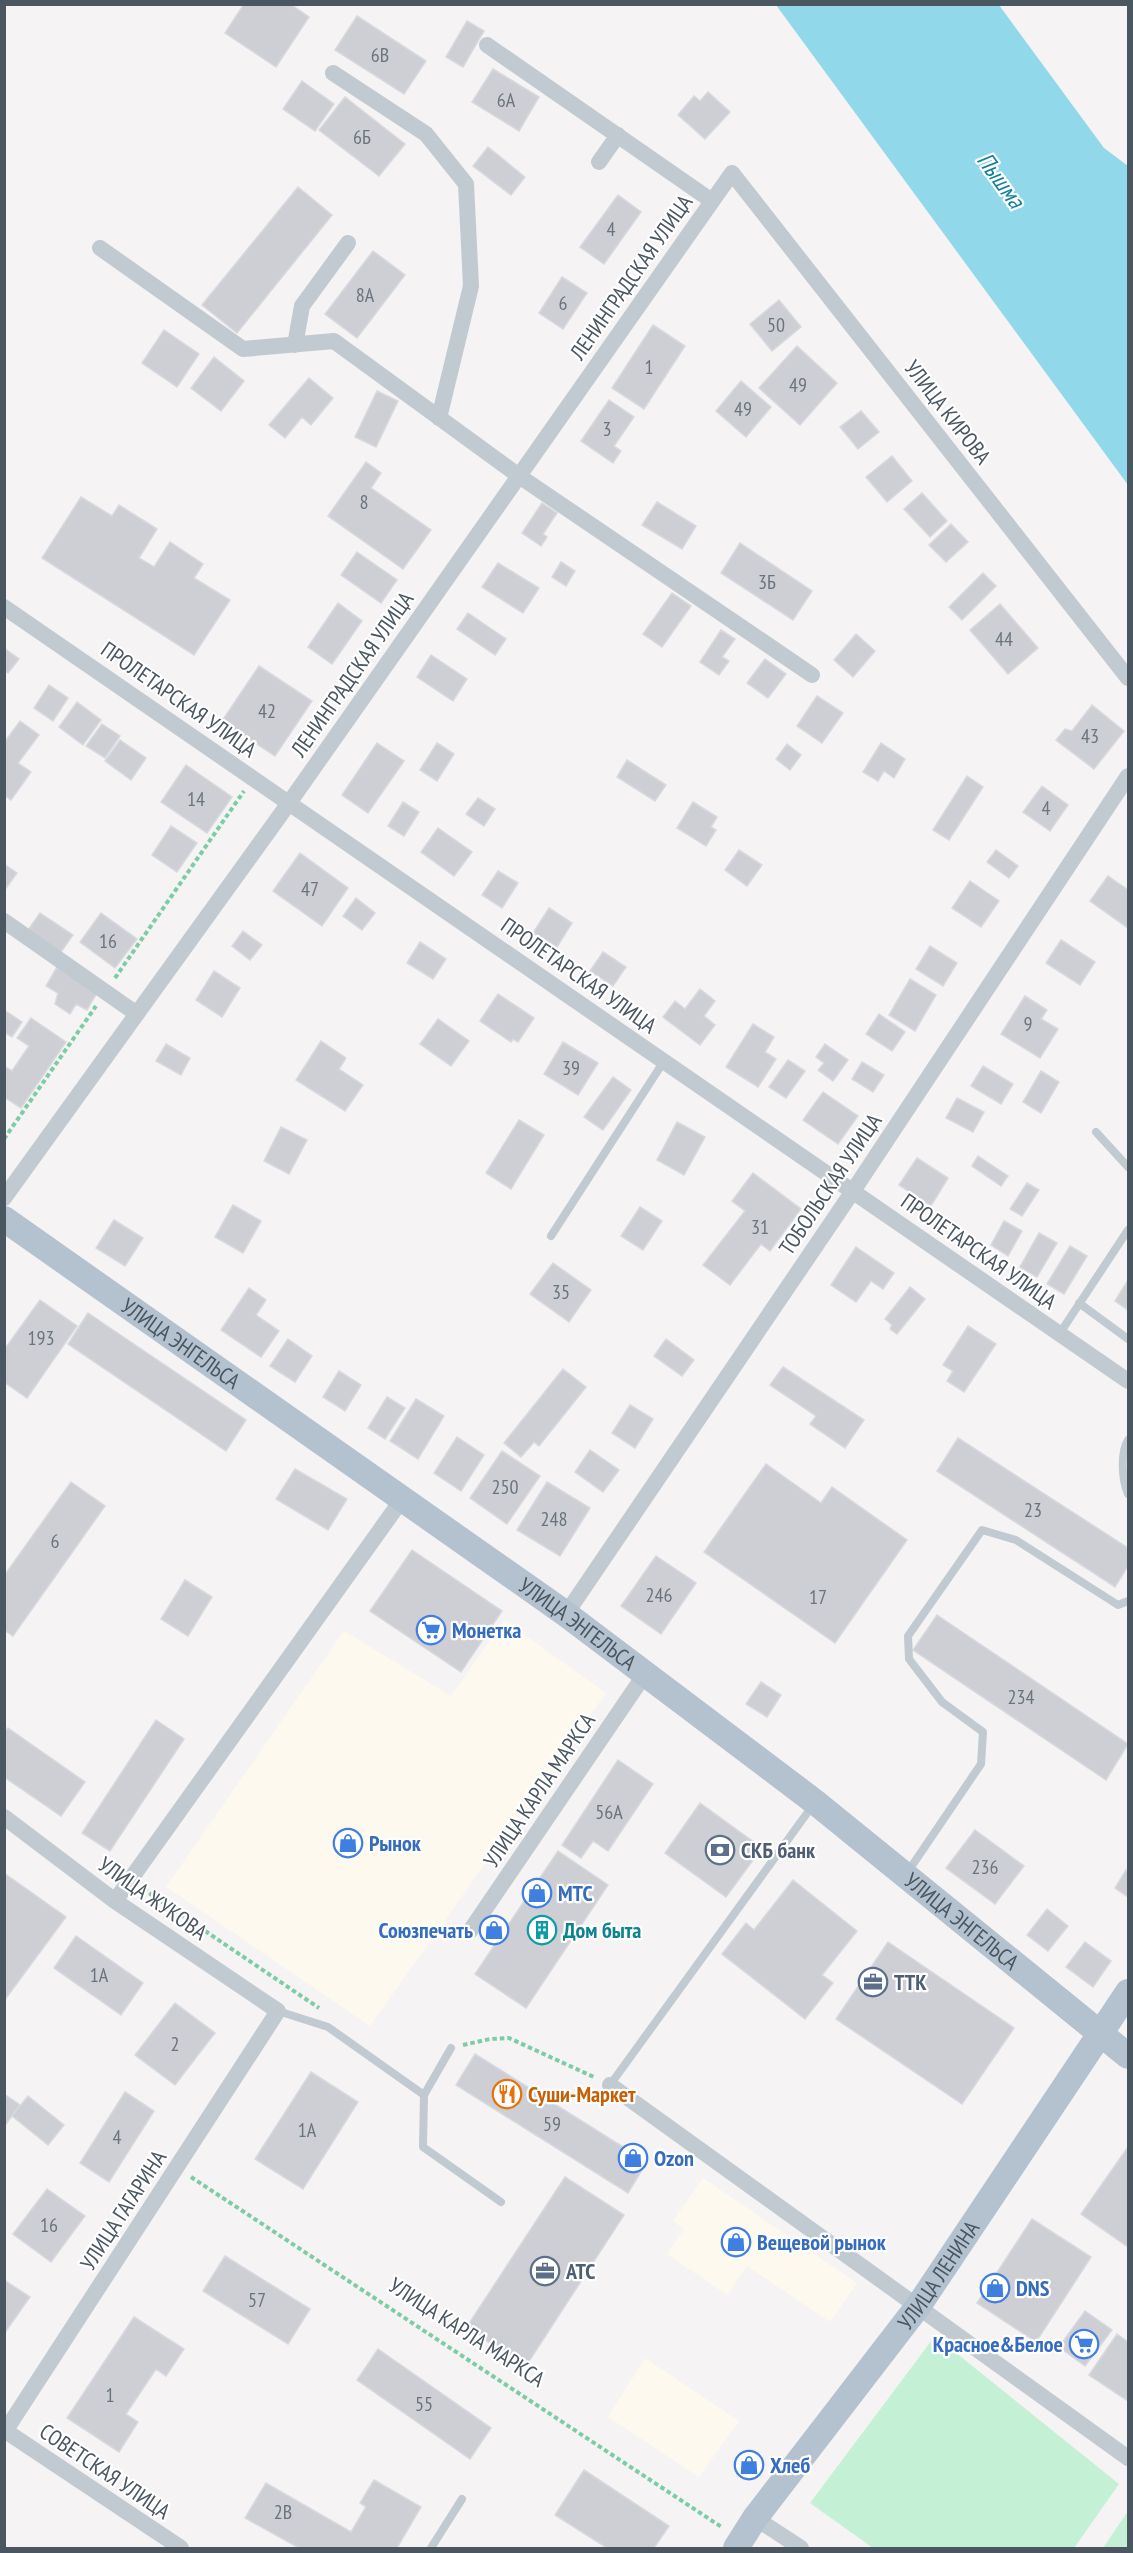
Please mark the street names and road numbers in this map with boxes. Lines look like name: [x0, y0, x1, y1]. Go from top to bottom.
street label: ЛЕНИНГРАДСКАЯ УЛИЦА: [563, 189, 699, 366]
street label: УЛИЦА КИРОВА: [899, 354, 998, 470]
street label: ЛЕНИНГРАДСКАЯ УЛИЦА: [284, 586, 420, 763]
street label: ПРОЛЕТАРСКАЯ УЛИЦА: [96, 635, 263, 763]
street label: ПРОЛЕТАРСКАЯ УЛИЦА: [496, 911, 663, 1039]
street label: ТОБОЛЬСКАЯ УЛИЦА: [772, 1108, 888, 1260]
street label: ПРОЛЕТАРСКАЯ УЛИЦА: [896, 1187, 1063, 1315]
street label: УЛИЦА ЭНГЕЛЬСА: [116, 1292, 246, 1395]
street label: УЛИЦА ЭНГЕЛЬСА: [513, 1571, 642, 1677]
street label: УЛИЦА КАРЛА МАРКСА: [477, 1707, 601, 1873]
street label: УЛИЦА ЖУКОВА: [93, 1850, 213, 1946]
street label: УЛИЦА ЭНГЕЛЬСА: [899, 1866, 1025, 1976]
street label: УЛИЦА ГАГАРИНА: [74, 2144, 172, 2275]
street label: УЛИЦА ЛЕНИНА: [891, 2215, 986, 2335]
street label: УЛИЦА КАРЛА МАРКСА: [384, 2271, 551, 2393]
street label: СОВЕТСКАЯ УЛИЦА: [34, 2417, 176, 2525]

